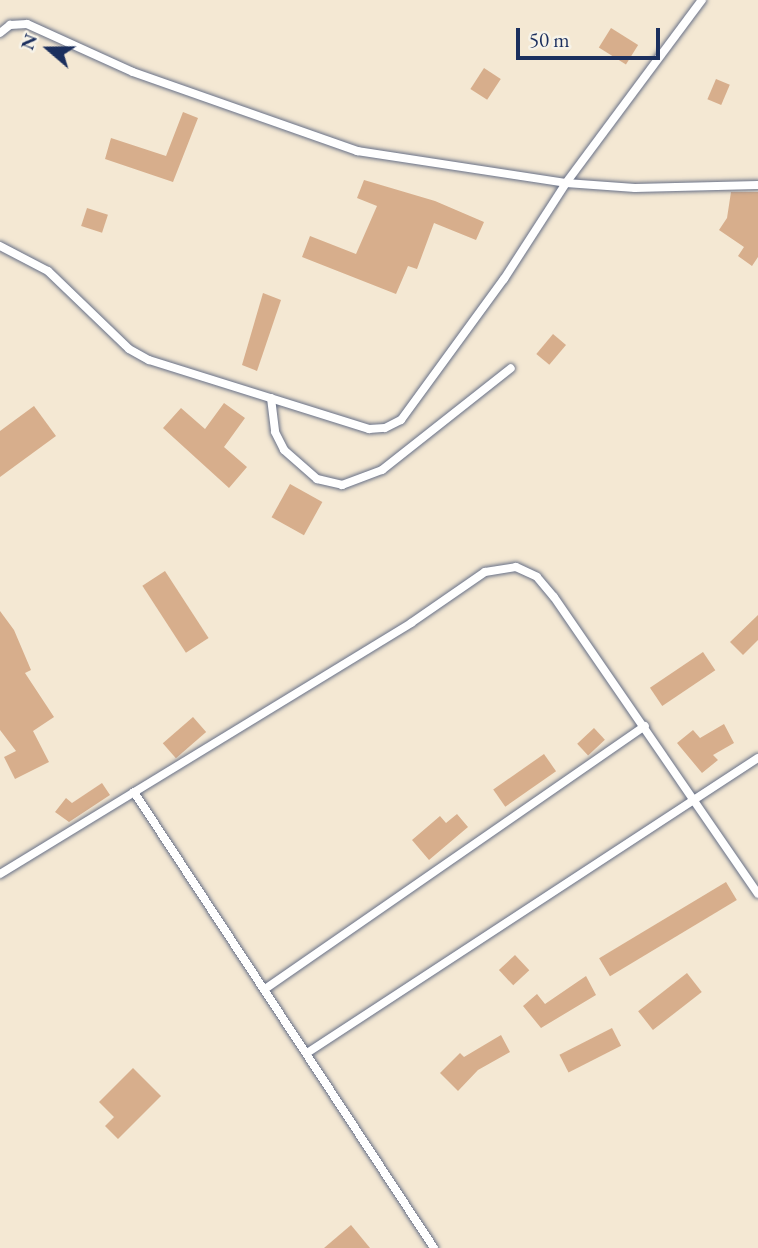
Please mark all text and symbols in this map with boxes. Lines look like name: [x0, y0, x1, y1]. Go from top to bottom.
north arrow: [14, 14, 84, 84]
scale bar: [520, 14, 664, 58]
text: 50 m: [529, 26, 570, 53]
text: N: [14, 30, 43, 53]

